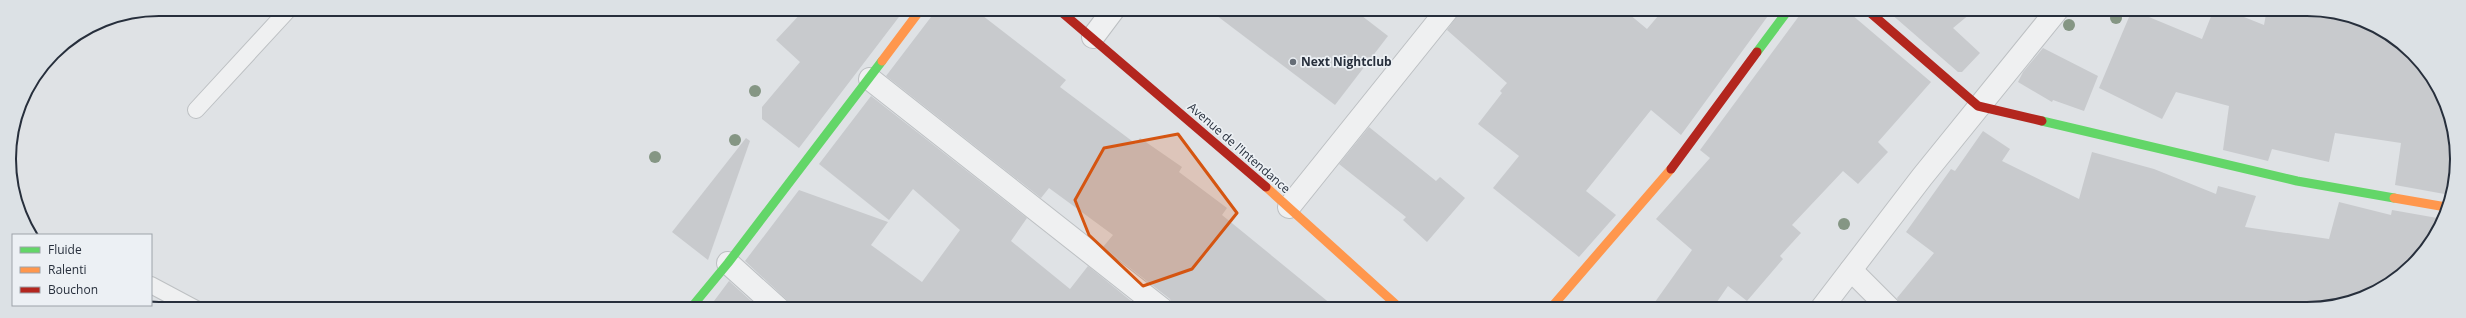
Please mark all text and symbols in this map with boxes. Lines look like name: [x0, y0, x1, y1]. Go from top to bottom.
place label: Next Nightclub: [1301, 53, 1392, 70]
marker: Next Nightclub: [1288, 57, 1298, 67]
street label: Avenue de l'Intendance: [1184, 98, 1294, 197]
legend: [12, 234, 152, 306]
text: Fluide: [48, 241, 82, 258]
text: Ralenti: [48, 261, 87, 278]
text: Bouchon: [48, 281, 98, 298]

